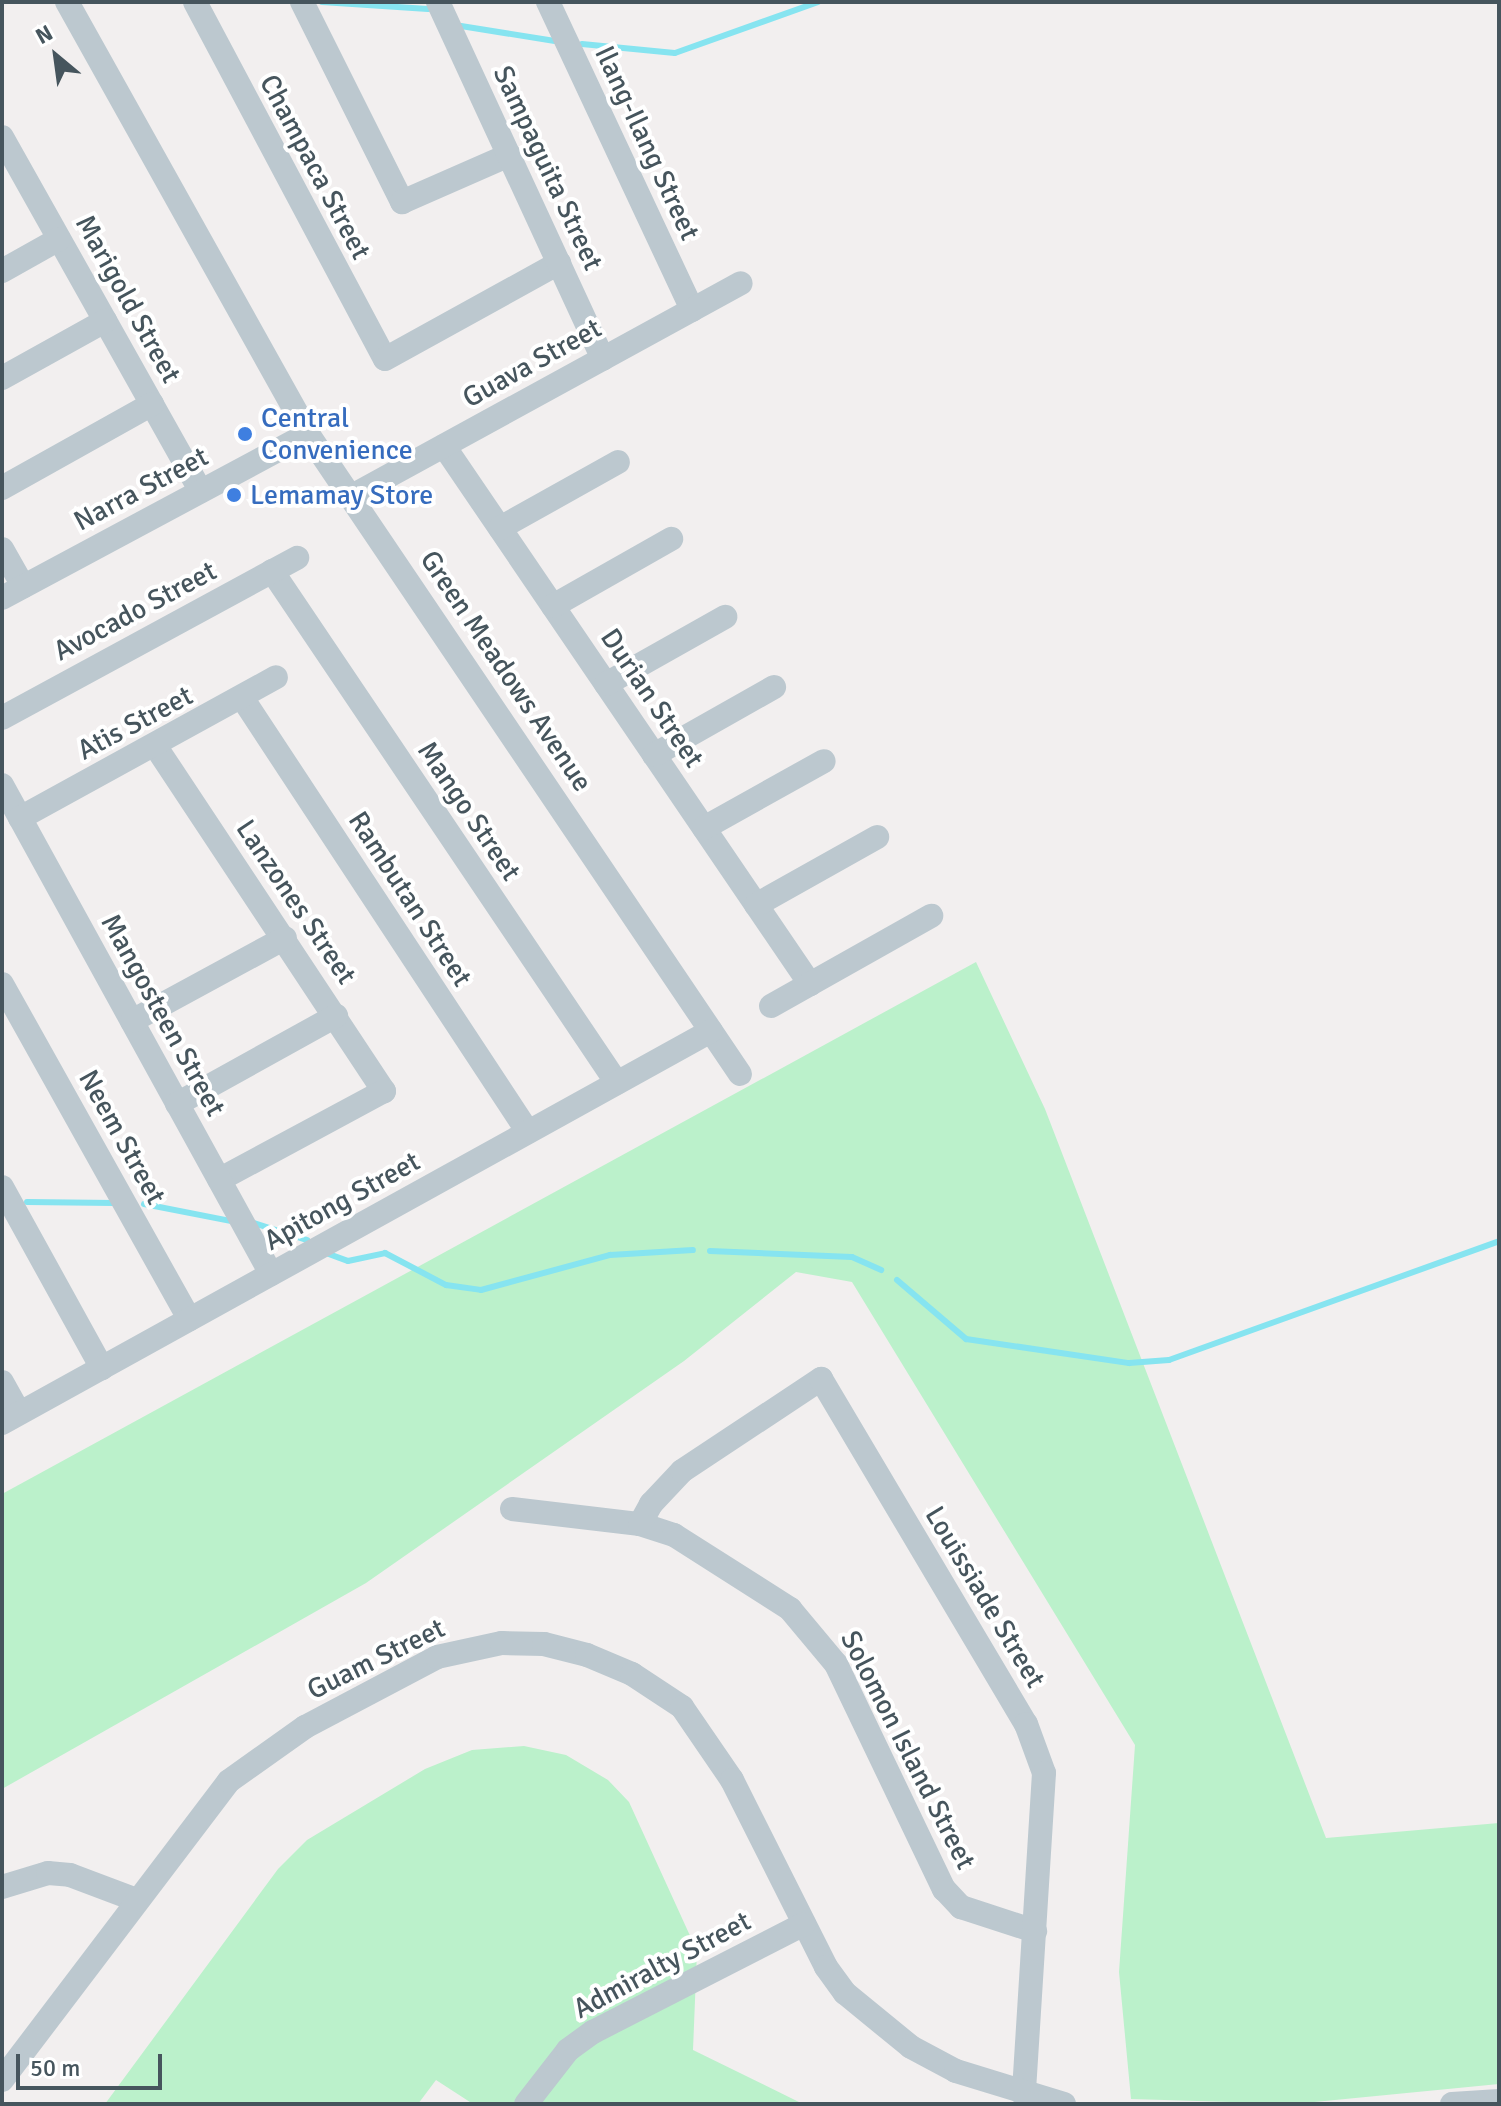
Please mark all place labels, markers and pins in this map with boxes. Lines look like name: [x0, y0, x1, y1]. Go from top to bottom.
place label: Central Convenience: [261, 401, 413, 467]
marker: Central Convenience: [236, 425, 254, 443]
place label: Lemamay Store: [250, 478, 433, 512]
marker: Lemamay Store: [225, 486, 243, 504]

